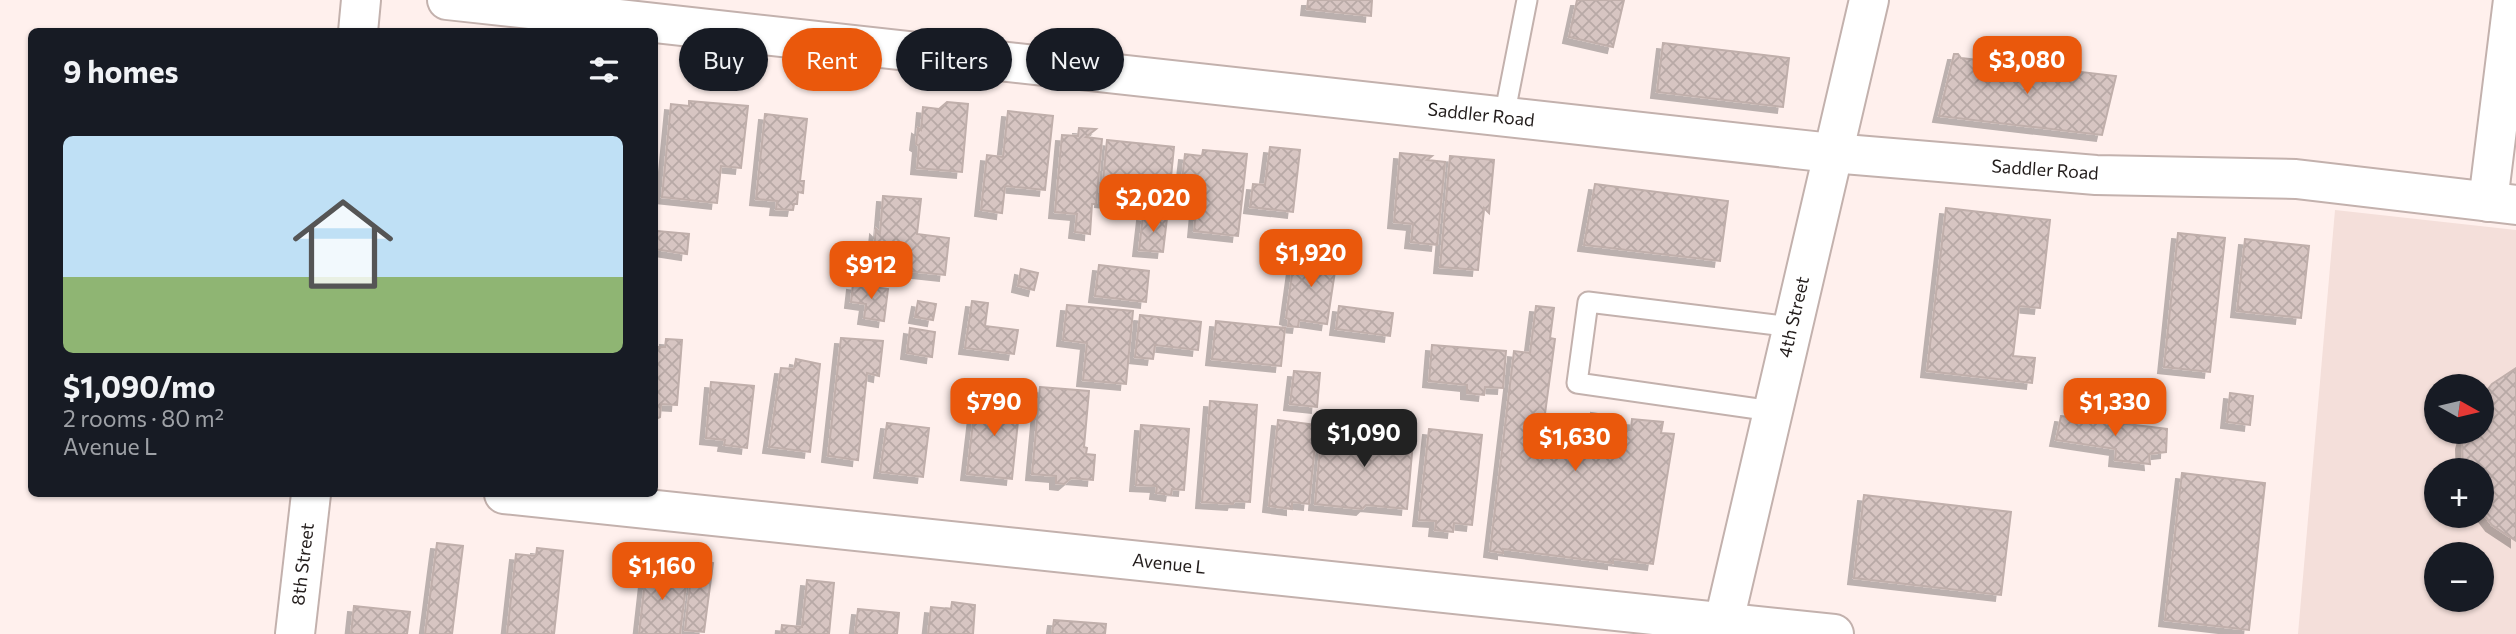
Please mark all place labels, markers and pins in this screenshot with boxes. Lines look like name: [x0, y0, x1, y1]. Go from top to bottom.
pin: $3,080: [1970, 36, 2084, 96]
pin: $2,020: [1096, 174, 1210, 234]
pin: $1,920: [1254, 230, 1368, 289]
pin: $912: [830, 242, 912, 301]
pin: $790: [953, 378, 1035, 438]
pin: $1,330: [2058, 378, 2172, 438]
pin: $1,090: [1307, 410, 1421, 469]
pin: $1,630: [1518, 414, 1632, 473]
pin: $1,160: [605, 542, 719, 602]

